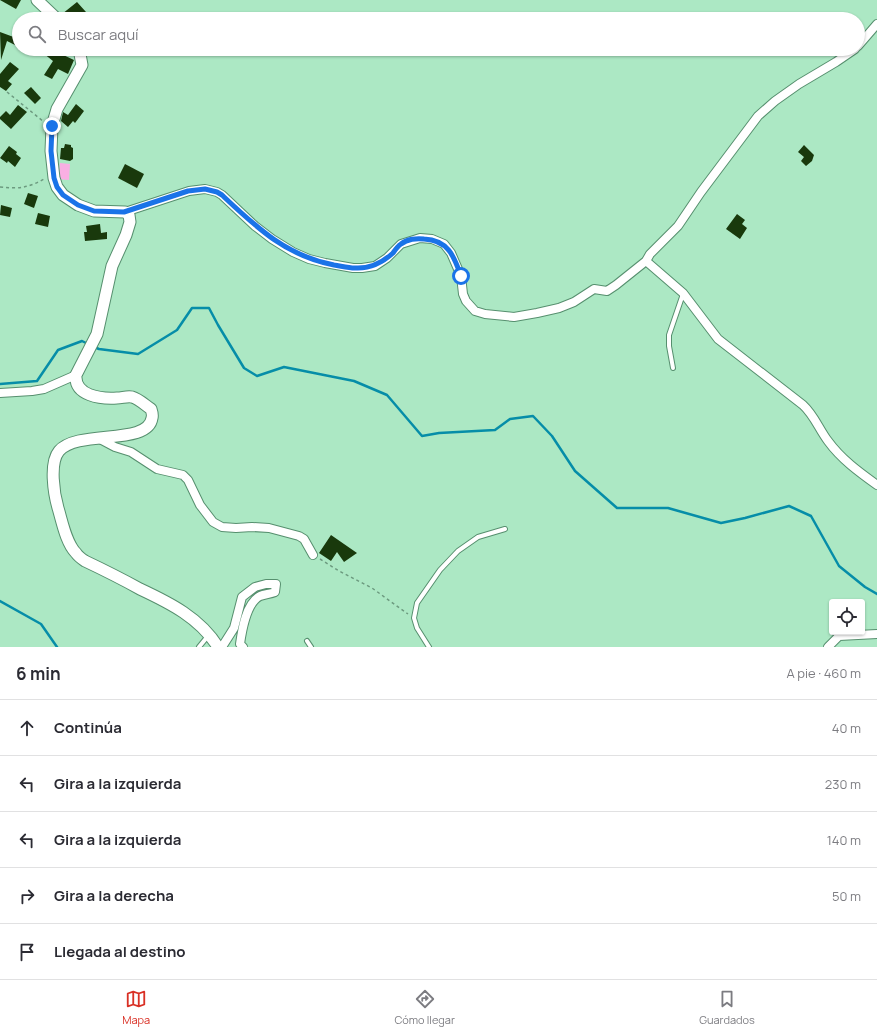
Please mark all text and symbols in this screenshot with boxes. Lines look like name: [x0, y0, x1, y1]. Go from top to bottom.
search box: [12, 12, 865, 56]
icon: search: [26, 23, 48, 45]
text: Buscar aquí: [58, 24, 139, 45]
route end: [43, 117, 61, 135]
route start: [452, 267, 470, 285]
map controls: [829, 599, 865, 635]
button: locate: [829, 599, 865, 635]
text: 6 min: [16, 662, 61, 685]
text: A pie · 460 m: [786, 664, 861, 682]
icon: ahead: [16, 717, 38, 739]
text: Continúa: [54, 717, 122, 738]
text: 40 m: [832, 719, 861, 737]
icon: left: [16, 773, 38, 795]
text: Gira a la izquierda: [54, 773, 181, 794]
text: 230 m: [825, 775, 861, 793]
icon: left: [16, 829, 38, 851]
text: Gira a la izquierda: [54, 829, 181, 850]
text: 140 m: [827, 831, 861, 849]
icon: right: [16, 885, 38, 907]
text: Gira a la derecha: [54, 885, 174, 906]
text: 50 m: [832, 887, 861, 905]
icon: arrive: [16, 941, 38, 963]
text: Llegada al destino: [54, 941, 186, 962]
tab: Mapa: [122, 988, 150, 1027]
tab: Cómo llegar: [394, 988, 455, 1027]
tab: Guardados: [699, 988, 755, 1027]

